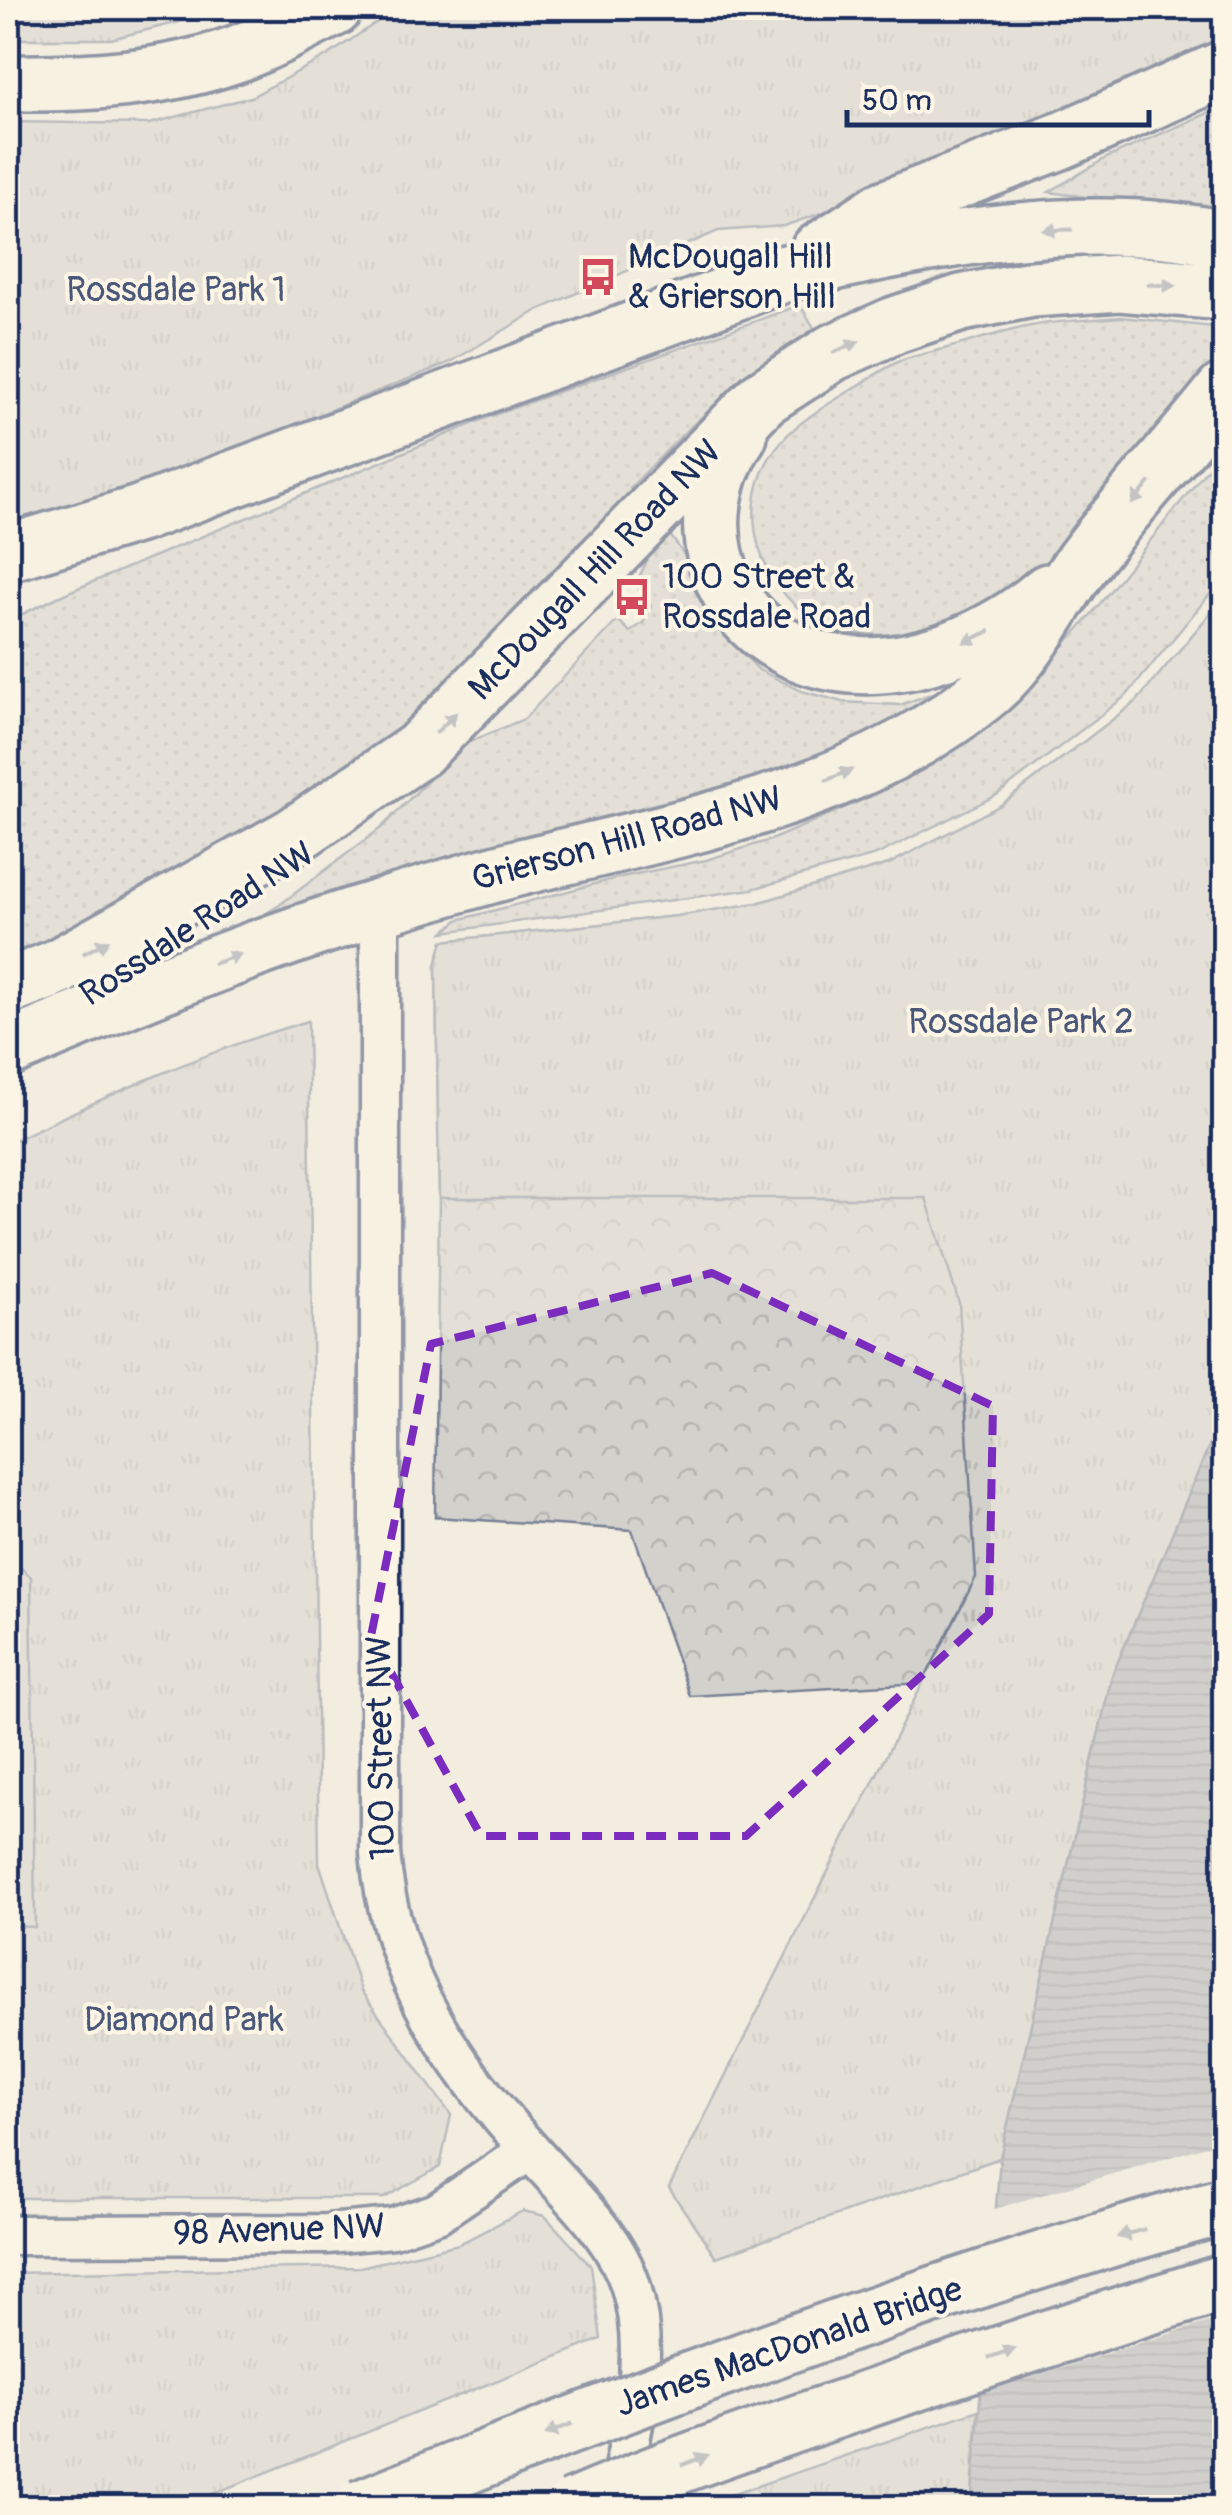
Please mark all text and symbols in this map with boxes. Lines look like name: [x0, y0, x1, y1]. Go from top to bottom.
scale bar: [847, 65, 1150, 127]
text: 50 m: [862, 82, 932, 119]
one-way arrow: [1041, 223, 1073, 239]
place label: McDougall Hill & Grierson Hill: [628, 235, 836, 319]
bus stop icon: McDougall Hill & Grierson Hill: [577, 256, 619, 298]
park label: Rossdale Park 1: [66, 268, 286, 312]
one-way arrow: [1145, 277, 1177, 293]
one-way arrow: [832, 338, 861, 355]
street label: McDougall Hill Road NW: [459, 430, 731, 710]
one-way arrow: [1131, 480, 1152, 505]
place label: 100 Street & Rossdale Road: [662, 555, 871, 639]
bus stop icon: 100 Street & Rossdale Road: [611, 576, 653, 618]
one-way arrow: [962, 629, 991, 646]
one-way arrow: [434, 712, 458, 735]
one-way arrow: [824, 767, 854, 783]
street label: Grierson Hill Road NW: [467, 776, 787, 902]
street label: Rossdale Road NW: [72, 832, 322, 1016]
one-way arrow: [82, 938, 110, 956]
one-way arrow: [213, 951, 243, 966]
park label: Rossdale Park 2: [908, 1000, 1134, 1044]
street label: 100 Street NW: [357, 1635, 405, 1861]
park label: Diamond Park: [84, 1998, 284, 2042]
street label: 98 Avenue NW: [172, 2204, 386, 2256]
one-way arrow: [1115, 2226, 1146, 2241]
street label: James MacDonald Bridge: [610, 2267, 968, 2427]
one-way arrow: [988, 2345, 1018, 2360]
one-way arrow: [543, 2421, 573, 2437]
one-way arrow: [681, 2451, 711, 2467]

